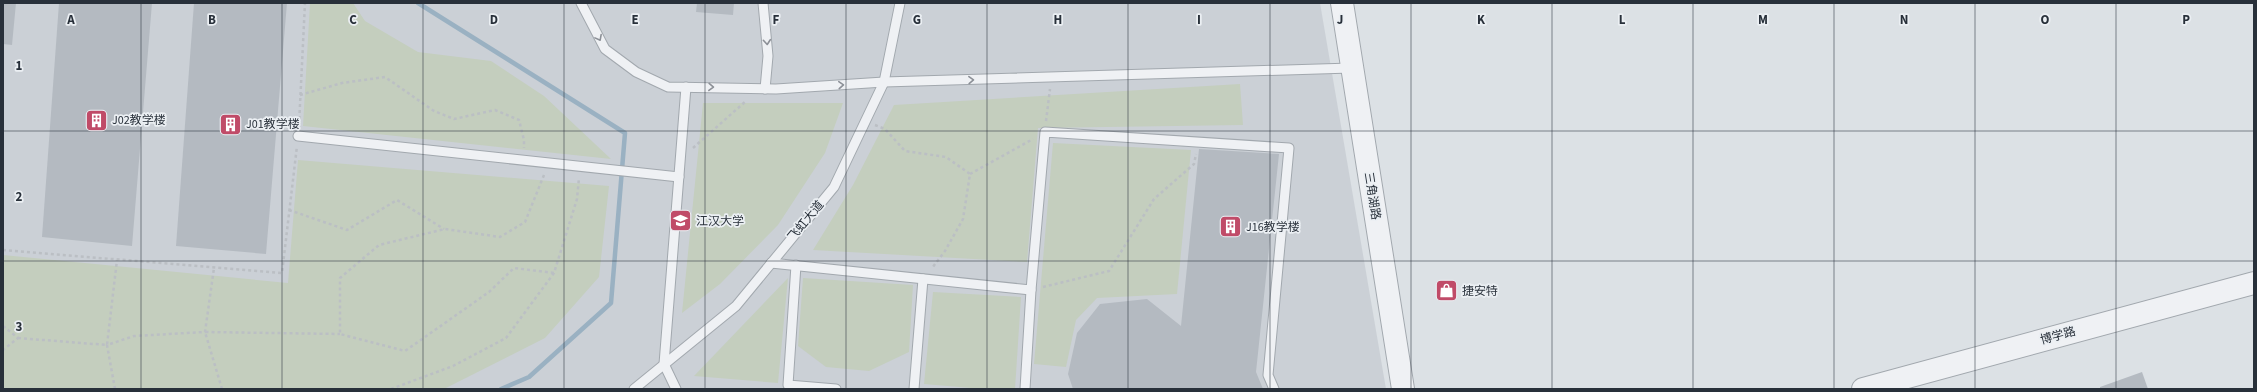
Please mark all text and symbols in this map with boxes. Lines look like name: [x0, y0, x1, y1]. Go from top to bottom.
text: A: [66, 11, 75, 29]
text: B: [208, 11, 216, 29]
text: C: [349, 11, 357, 29]
text: D: [490, 11, 498, 29]
text: E: [631, 11, 639, 29]
text: F: [773, 11, 780, 29]
text: G: [913, 11, 921, 29]
text: H: [1054, 11, 1062, 29]
text: I: [1197, 11, 1201, 29]
text: J: [1337, 11, 1343, 29]
text: K: [1477, 11, 1486, 29]
text: L: [1619, 11, 1626, 29]
text: M: [1758, 11, 1768, 29]
text: N: [1900, 11, 1908, 29]
text: O: [2041, 11, 2050, 29]
text: P: [2182, 11, 2190, 29]
one-way arrow: [594, 33, 602, 41]
one-way arrow: [762, 39, 771, 45]
text: 1: [16, 57, 23, 75]
one-way arrow: [968, 75, 974, 84]
one-way arrow: [838, 81, 844, 90]
one-way arrow: [708, 83, 714, 91]
building icon: J02教学楼: [84, 107, 110, 133]
building icon: J01教学楼: [218, 111, 244, 137]
place label: J02教学楼: [112, 112, 166, 129]
place label: J01教学楼: [246, 116, 300, 133]
street label: 三角湖路: [1360, 171, 1384, 221]
text: 2: [16, 188, 23, 206]
street label: 飞虹大道: [784, 197, 828, 245]
school or university icon: 江汉大学: [667, 208, 693, 234]
place label: 江汉大学: [696, 213, 744, 230]
building icon: J16教学楼: [1218, 214, 1244, 240]
place label: J16教学楼: [1246, 219, 1300, 236]
shop icon: 捷安特: [1434, 278, 1460, 304]
place label: 捷安特: [1462, 283, 1498, 300]
text: 3: [16, 318, 23, 336]
street label: 博学路: [2038, 323, 2078, 349]

